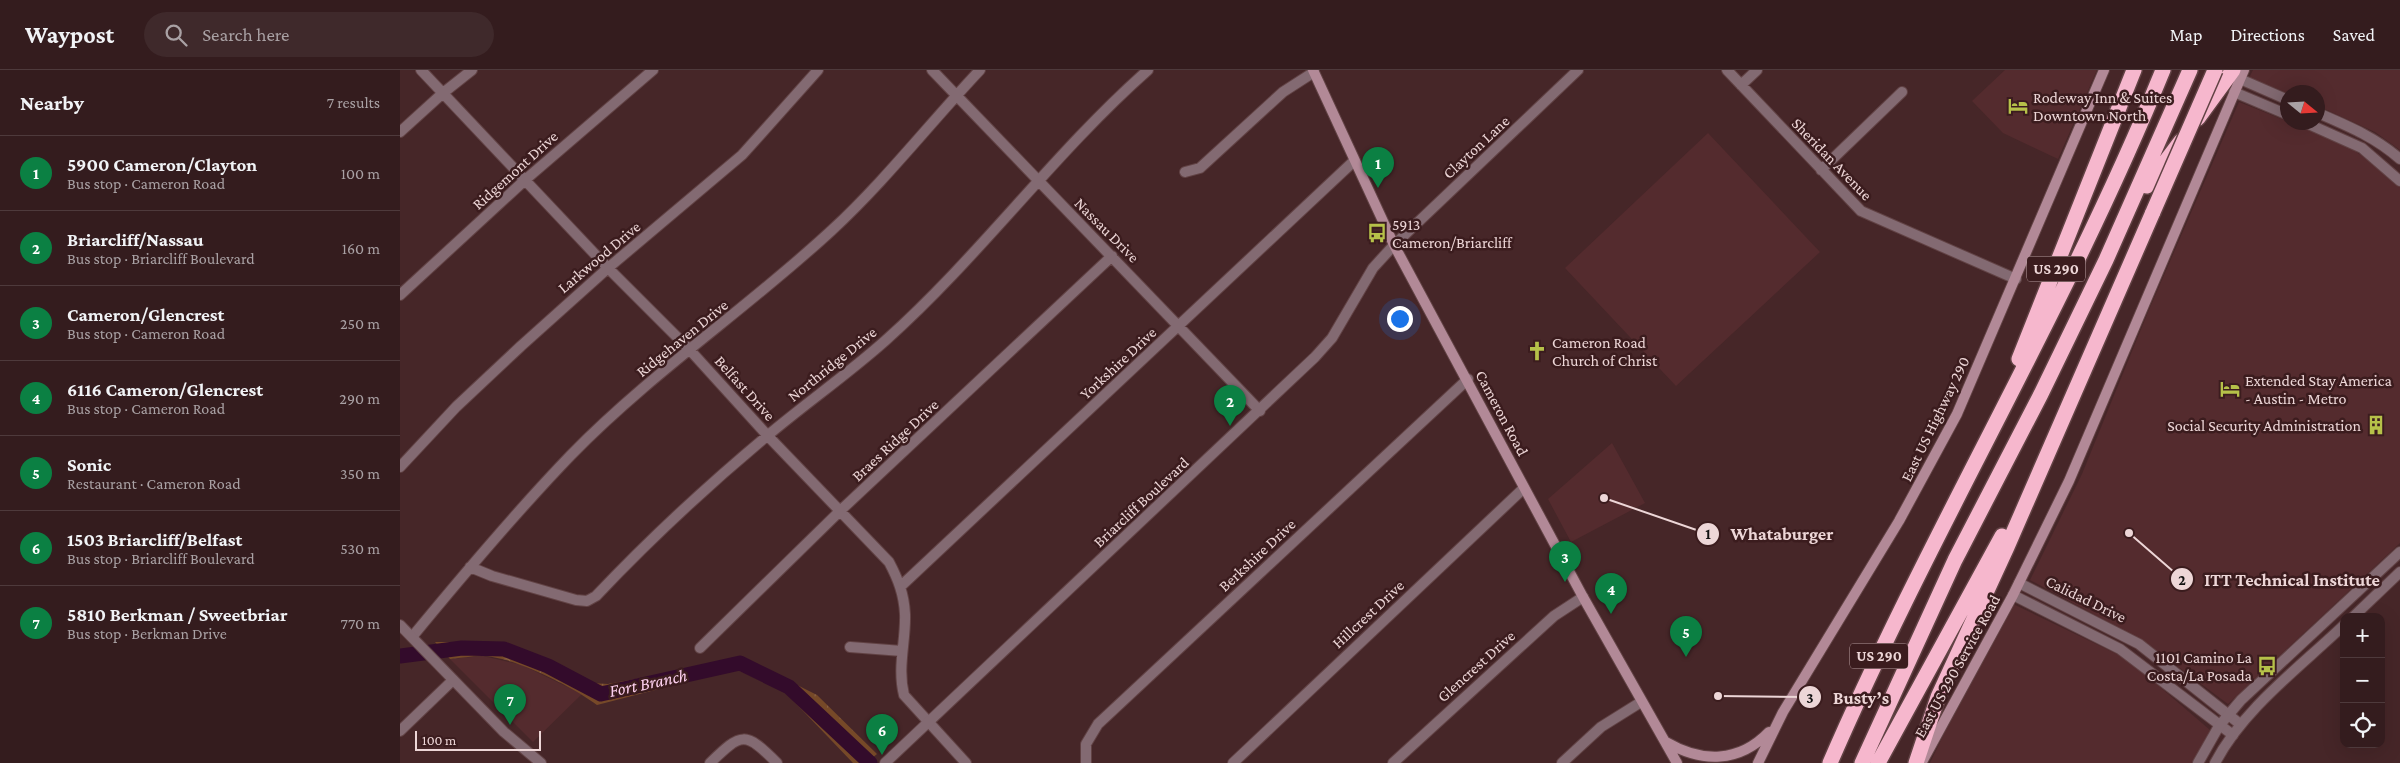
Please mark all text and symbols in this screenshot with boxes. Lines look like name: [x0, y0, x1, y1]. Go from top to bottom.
search box: [144, 12, 494, 57]
text: Waypost: [25, 21, 114, 48]
icon: search: [162, 21, 190, 49]
text: Search here: [202, 24, 289, 45]
text: Map: [2170, 25, 2202, 45]
text: Directions: [2230, 25, 2305, 45]
text: Saved: [2333, 25, 2375, 45]
north arrow: [2280, 85, 2325, 130]
place label: Rodeway Inn & Suites Downtown North: [2033, 89, 2172, 124]
text: Nearby: [20, 91, 84, 115]
text: 7 results: [327, 94, 380, 111]
hotel icon: Rodeway Inn & Suites Downtown North: [2007, 95, 2029, 117]
street label: Clayton Lane: [1439, 112, 1513, 183]
street label: Sheridan Avenue: [1789, 114, 1875, 204]
street label: Ridgemont Drive: [469, 127, 562, 213]
pin: 1: [1362, 147, 1394, 188]
text: 5900 Cameron/Clayton: [67, 154, 257, 175]
text: 1: [33, 165, 39, 182]
text: 100 m: [341, 165, 380, 182]
text: Bus stop · Cameron Road: [67, 175, 225, 192]
street label: Nassau Drive: [1071, 194, 1143, 266]
place label: 5913 Cameron/Briarcliff: [1392, 216, 1513, 251]
street label: Larkwood Drive: [554, 218, 644, 296]
bus stop icon: 5913 Cameron/Briarcliff: [1366, 222, 1388, 244]
text: Briarcliff/Nassau: [67, 229, 204, 250]
text: 2: [32, 240, 40, 257]
text: 160 m: [342, 240, 380, 257]
text: Bus stop · Briarcliff Boulevard: [67, 250, 255, 267]
road number: US 290: [2027, 256, 2085, 282]
street label: Ridgehaven Drive: [633, 296, 732, 381]
text: Cameron/Glencrest: [67, 304, 224, 325]
your location: [1387, 306, 1413, 332]
text: 3: [32, 315, 40, 332]
text: 250 m: [340, 315, 380, 332]
street label: Northridge Drive: [784, 323, 880, 406]
street label: Yorkshire Drive: [1076, 323, 1160, 403]
text: Bus stop · Cameron Road: [67, 325, 225, 342]
place label: Cameron Road Church of Christ: [1552, 334, 1658, 369]
church icon: Cameron Road Church of Christ: [1526, 340, 1548, 362]
street label: Belfast Drive: [711, 352, 779, 424]
street label: East US Highway 290: [1897, 354, 1973, 485]
street label: Cameron Road: [1472, 368, 1532, 459]
place label: Extended Stay America - Austin - Metro: [2245, 372, 2392, 407]
hotel icon: Extended Stay America - Austin - Metro: [2219, 378, 2241, 400]
text: 6116 Cameron/Glencrest: [67, 379, 263, 400]
pin: 2: [1214, 385, 1246, 426]
text: 4: [32, 390, 40, 407]
text: 290 m: [339, 390, 380, 407]
street label: Braes Ridge Drive: [848, 396, 942, 485]
text: Bus stop · Cameron Road: [67, 400, 225, 417]
building icon: Social Security Administration: [2365, 414, 2387, 436]
place label: Social Security Administration: [2167, 417, 2361, 435]
street label: Briarcliff Boulevard: [1090, 453, 1192, 550]
text: Sonic: [67, 454, 111, 475]
text: 5: [32, 465, 40, 482]
text: 350 m: [340, 465, 380, 482]
text: Restaurant · Cameron Road: [67, 475, 241, 492]
street label: Berkshire Drive: [1215, 515, 1299, 595]
callout: Whataburger: [1696, 518, 1843, 551]
text: Whataburger: [1730, 524, 1833, 544]
text: 1: [1705, 526, 1711, 542]
text: 1503 Briarcliff/Belfast: [67, 529, 242, 550]
text: 6: [32, 540, 40, 557]
text: 530 m: [340, 540, 380, 557]
pin: 3: [1549, 541, 1581, 582]
text: Bus stop · Briarcliff Boulevard: [67, 550, 255, 567]
callout: ITT Technical Institute: [2169, 563, 2390, 596]
text: ITT Technical Institute: [2204, 570, 2380, 590]
street label: Calidad Drive: [2043, 572, 2129, 626]
text: 2: [2178, 572, 2186, 588]
pin: 4: [1595, 573, 1627, 614]
street label: Hillcrest Drive: [1329, 577, 1407, 651]
street label: East US 290 Service Road: [1911, 591, 2004, 740]
text: 5810 Berkman / Sweetbriar: [67, 604, 287, 625]
map controls: [2340, 613, 2385, 748]
button: +: [2340, 613, 2385, 658]
text: 7: [32, 615, 40, 632]
text: 770 m: [341, 615, 380, 632]
pin: 5: [1670, 616, 1702, 657]
text: Bus stop · Berkman Drive: [67, 625, 227, 642]
street label: Glencrest Drive: [1434, 627, 1518, 705]
road number: US 290: [1850, 644, 1908, 668]
place label: 1101 Camino La Costa/La Posada: [2147, 649, 2253, 684]
bus stop icon: 1101 Camino La Costa/La Posada: [2256, 655, 2278, 677]
button: −: [2340, 658, 2385, 703]
water label: Fort Branch: [607, 665, 689, 701]
callout: Busty’s: [1798, 681, 1899, 714]
pin: 7: [494, 684, 526, 725]
text: Busty’s: [1833, 688, 1889, 708]
text: 3: [1806, 690, 1814, 706]
button: locate: [2340, 703, 2385, 748]
pin: 6: [866, 714, 898, 755]
scale bar: [415, 728, 541, 751]
text: 100 m: [422, 732, 456, 748]

